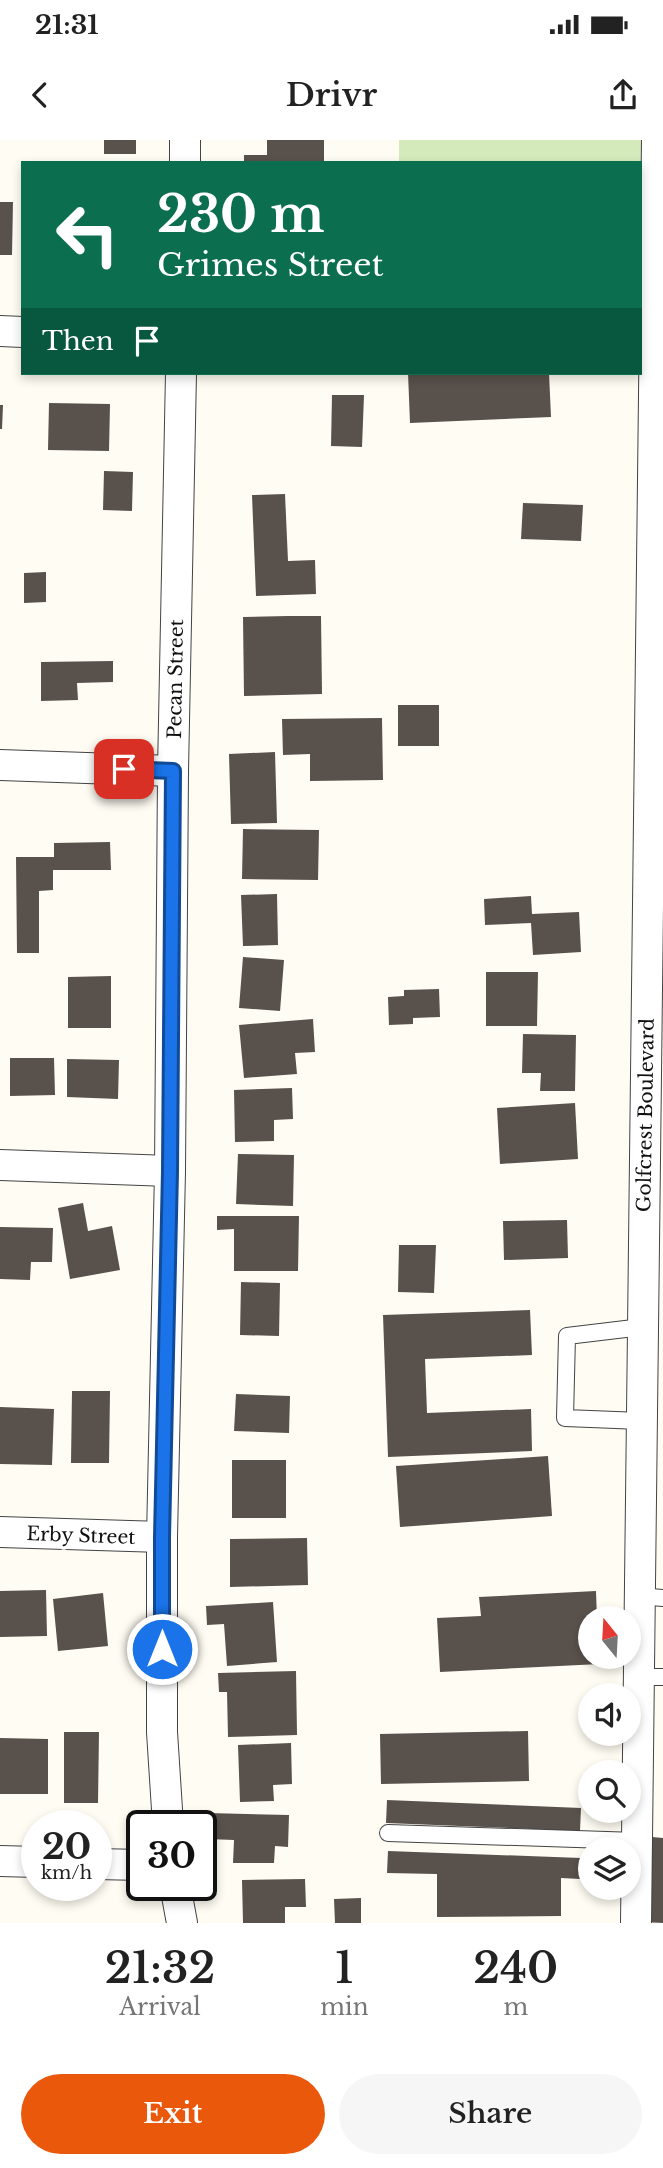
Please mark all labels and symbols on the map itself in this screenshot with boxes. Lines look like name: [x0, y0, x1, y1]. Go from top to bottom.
street label: Pecan Street: [163, 618, 188, 739]
pin: [94, 739, 154, 799]
street label: Golfcrest Boulevard: [632, 1018, 659, 1212]
street label: Erby Street: [26, 1522, 137, 1549]
north arrow: [578, 1606, 640, 1670]
position arrow: [125, 1612, 199, 1686]
speed limit sign: 30: [126, 1810, 217, 1901]

